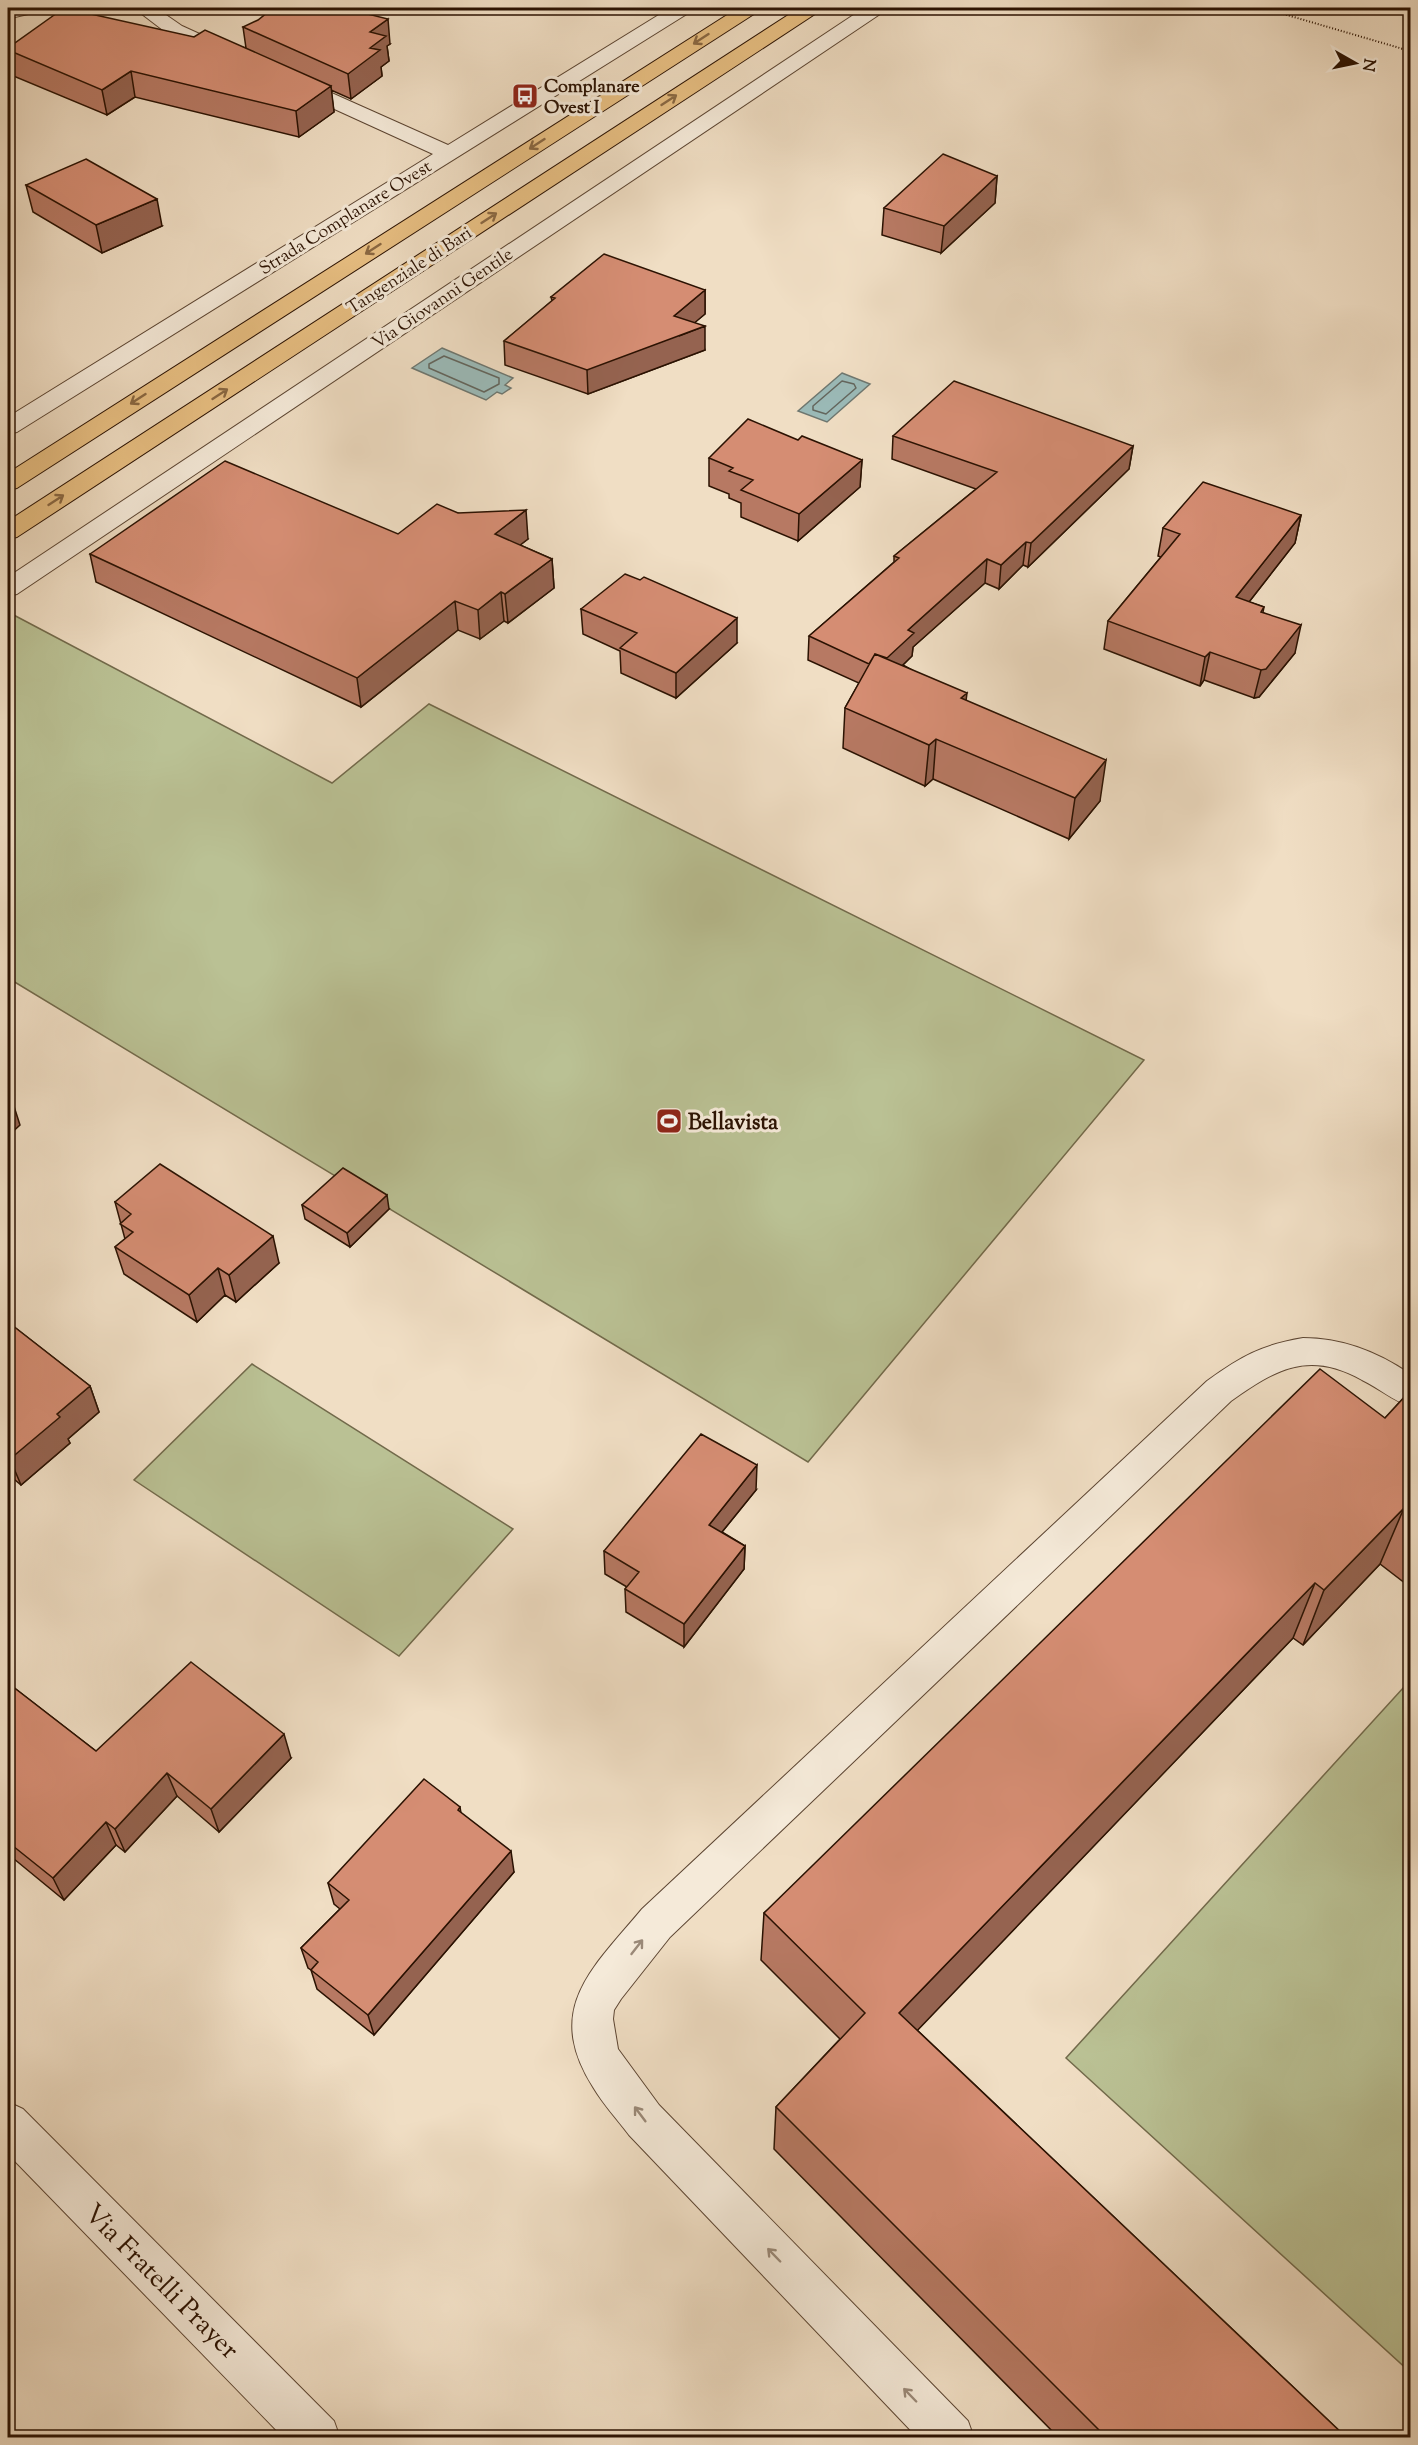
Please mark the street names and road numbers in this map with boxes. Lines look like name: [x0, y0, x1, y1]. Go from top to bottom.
street label: Strada Complanare Ovest: [255, 155, 437, 283]
street label: Tangenziale di Bari: [342, 221, 478, 322]
street label: Via Giovanni Gentile: [367, 243, 519, 357]
street label: Via Fratelli Prayer: [74, 2196, 247, 2369]

